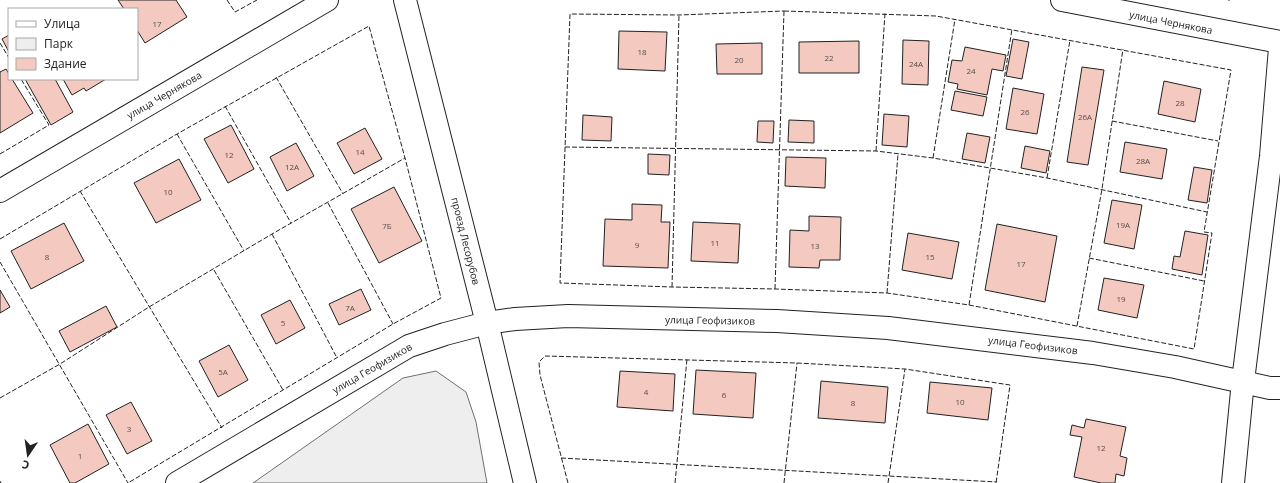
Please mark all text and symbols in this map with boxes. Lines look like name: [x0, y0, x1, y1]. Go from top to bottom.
street label: улица Чернякова: [1128, 7, 1214, 37]
legend: [8, 8, 138, 80]
text: Улица: [44, 15, 80, 32]
house number: 17: [152, 18, 162, 29]
text: Парк: [44, 35, 74, 52]
house number: 18: [637, 46, 647, 57]
house number: 22: [824, 52, 834, 63]
house number: 20: [734, 54, 744, 65]
text: Здание: [44, 55, 87, 72]
house number: 24А: [909, 58, 924, 69]
house number: 24: [966, 65, 976, 76]
street label: улица Чернякова: [124, 68, 204, 122]
house number: 28: [1175, 97, 1185, 108]
house number: 26: [1020, 106, 1030, 117]
house number: 26А: [1078, 111, 1093, 122]
house number: 14: [355, 146, 365, 157]
house number: 12: [224, 149, 234, 160]
house number: 28А: [1136, 155, 1151, 166]
house number: 12А: [285, 161, 300, 172]
house number: 10: [163, 186, 173, 197]
street label: проезд Лесорубов: [448, 196, 484, 286]
house number: 19А: [1116, 219, 1131, 230]
house number: 7Б: [382, 220, 392, 231]
house number: 11: [710, 237, 720, 248]
house number: 9: [635, 239, 640, 250]
house number: 13: [810, 240, 820, 251]
house number: 8: [45, 251, 50, 262]
house number: 15: [925, 251, 935, 262]
house number: 17: [1016, 258, 1026, 269]
house number: 19: [1116, 293, 1126, 304]
house number: 7А: [345, 302, 356, 313]
street label: улица Геофизиков: [665, 312, 755, 328]
house number: 5: [281, 317, 286, 328]
street label: улица Геофизиков: [987, 333, 1079, 357]
street label: улица Геофизиков: [330, 339, 415, 397]
house number: 5А: [218, 366, 229, 377]
house number: 4: [644, 386, 649, 397]
house number: 6: [722, 389, 727, 400]
house number: 10: [955, 396, 965, 407]
house number: 8: [851, 397, 856, 408]
house number: 3: [127, 423, 132, 434]
north arrow: [8, 435, 48, 475]
house number: 12: [1096, 442, 1106, 453]
house number: 1: [78, 450, 82, 461]
text: С: [21, 457, 31, 473]

